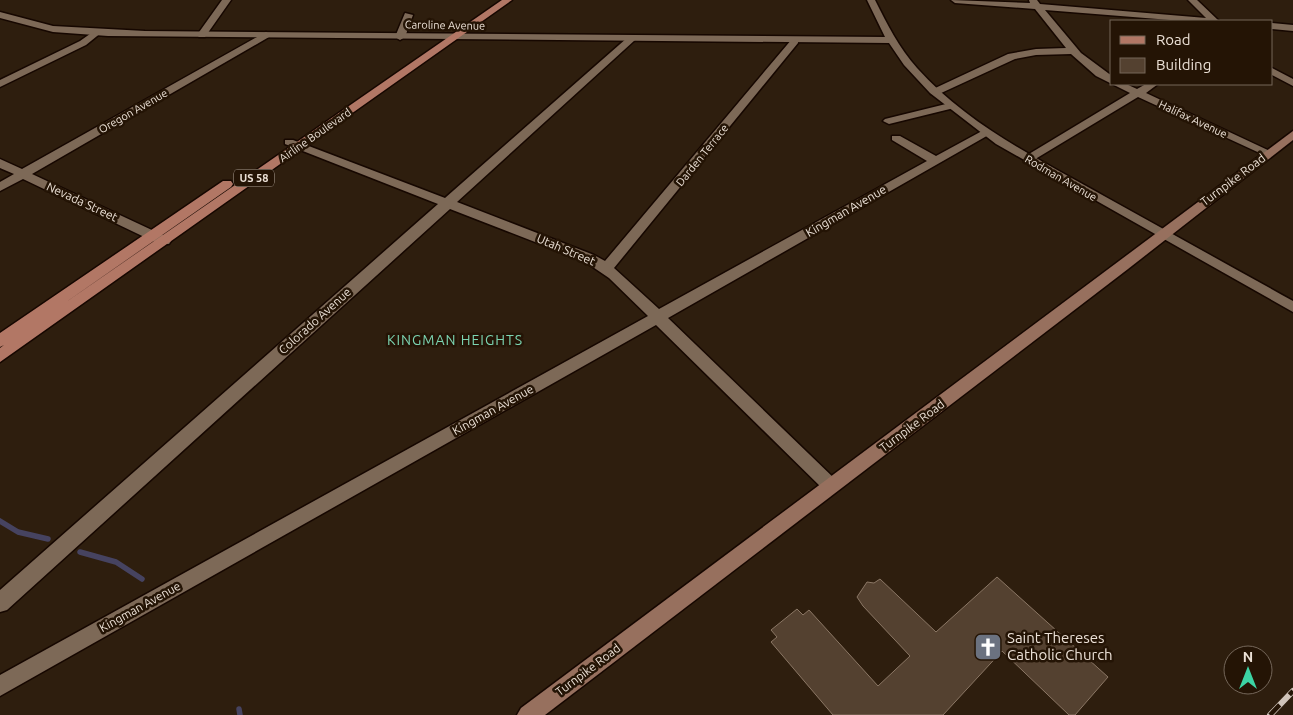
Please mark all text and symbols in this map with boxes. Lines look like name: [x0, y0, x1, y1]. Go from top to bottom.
street label: Caroline Avenue: [405, 18, 485, 32]
legend: [1110, 20, 1273, 85]
text: Road: [1156, 31, 1191, 48]
text: Building: [1156, 56, 1211, 73]
street label: Oregon Avenue: [96, 86, 170, 136]
street label: Halifax Avenue: [1157, 98, 1229, 140]
street label: Airline Boulevard: [277, 106, 353, 164]
street label: Darden Terrace: [674, 122, 730, 188]
street label: Turnpike Road: [1198, 151, 1268, 208]
street label: Rodman Avenue: [1023, 153, 1099, 203]
road number: US 58: [234, 170, 274, 187]
street label: Nevada Street: [45, 179, 120, 224]
street label: Kingman Avenue: [803, 182, 888, 239]
street label: Utah Street: [535, 231, 598, 268]
street label: Colorado Avenue: [276, 285, 353, 356]
district label: KINGMAN HEIGHTS: [387, 332, 523, 348]
street label: Kingman Avenue: [450, 382, 536, 437]
street label: Turnpike Road: [877, 397, 947, 454]
street label: Kingman Avenue: [97, 579, 183, 634]
place label: Saint Thereses Catholic Church: [1007, 629, 1113, 663]
church icon: Saint Thereses Catholic Church: [973, 632, 1003, 662]
street label: Turnpike Road: [553, 641, 623, 698]
north arrow: [1223, 645, 1273, 695]
text: N: [1243, 649, 1253, 665]

